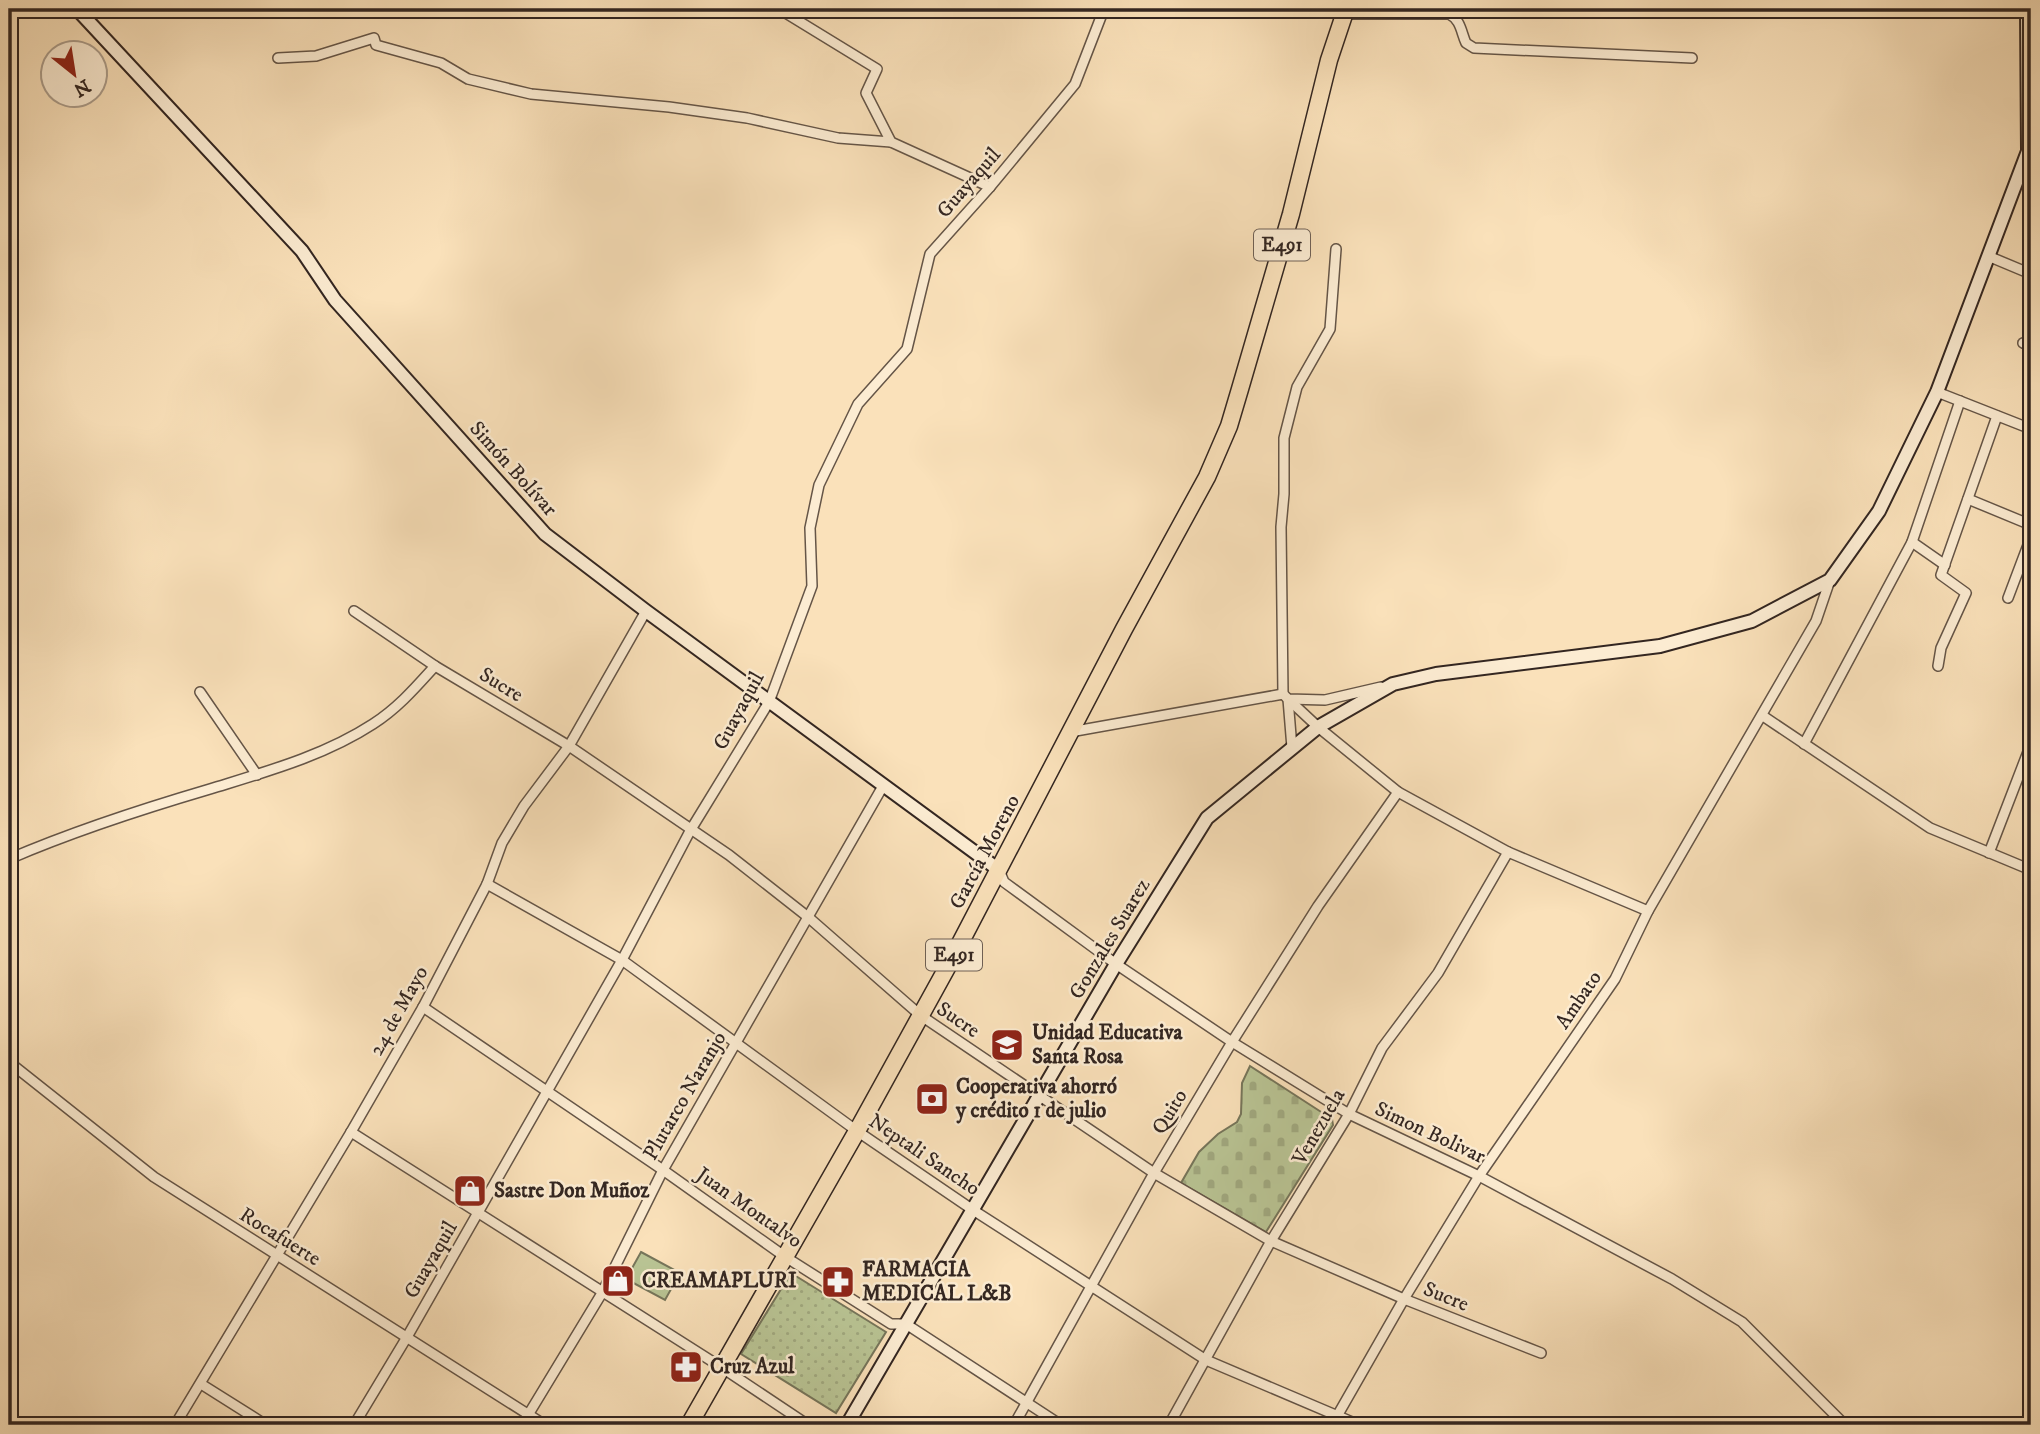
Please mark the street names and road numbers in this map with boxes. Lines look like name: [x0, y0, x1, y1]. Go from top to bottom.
street label: Guayaquil: [931, 142, 1007, 224]
road number: E491: [1254, 230, 1310, 260]
street label: Simón Bolívar: [464, 416, 563, 522]
street label: Sucre: [474, 662, 528, 708]
street label: Guayaquil: [708, 667, 771, 755]
street label: García Moreno: [944, 790, 1026, 914]
street label: Gonzales Suarez: [1064, 874, 1156, 1004]
road number: E491: [926, 939, 982, 970]
street label: 24 de Mayo: [364, 962, 434, 1060]
street label: Ambato: [1550, 966, 1608, 1034]
street label: Sucre: [931, 996, 985, 1044]
street label: Plutarco Naranjo: [638, 1027, 732, 1165]
street label: Venezuela: [1286, 1084, 1351, 1171]
street label: Quito: [1146, 1085, 1194, 1139]
street label: Simon Bolivar: [1371, 1096, 1490, 1170]
street label: Neptali Sancho: [863, 1108, 985, 1202]
street label: Juan Montalvo: [689, 1161, 807, 1254]
street label: Rocafuerte: [235, 1202, 326, 1272]
street label: Guayaquil: [399, 1216, 464, 1303]
street label: Sucre: [1419, 1276, 1473, 1318]

